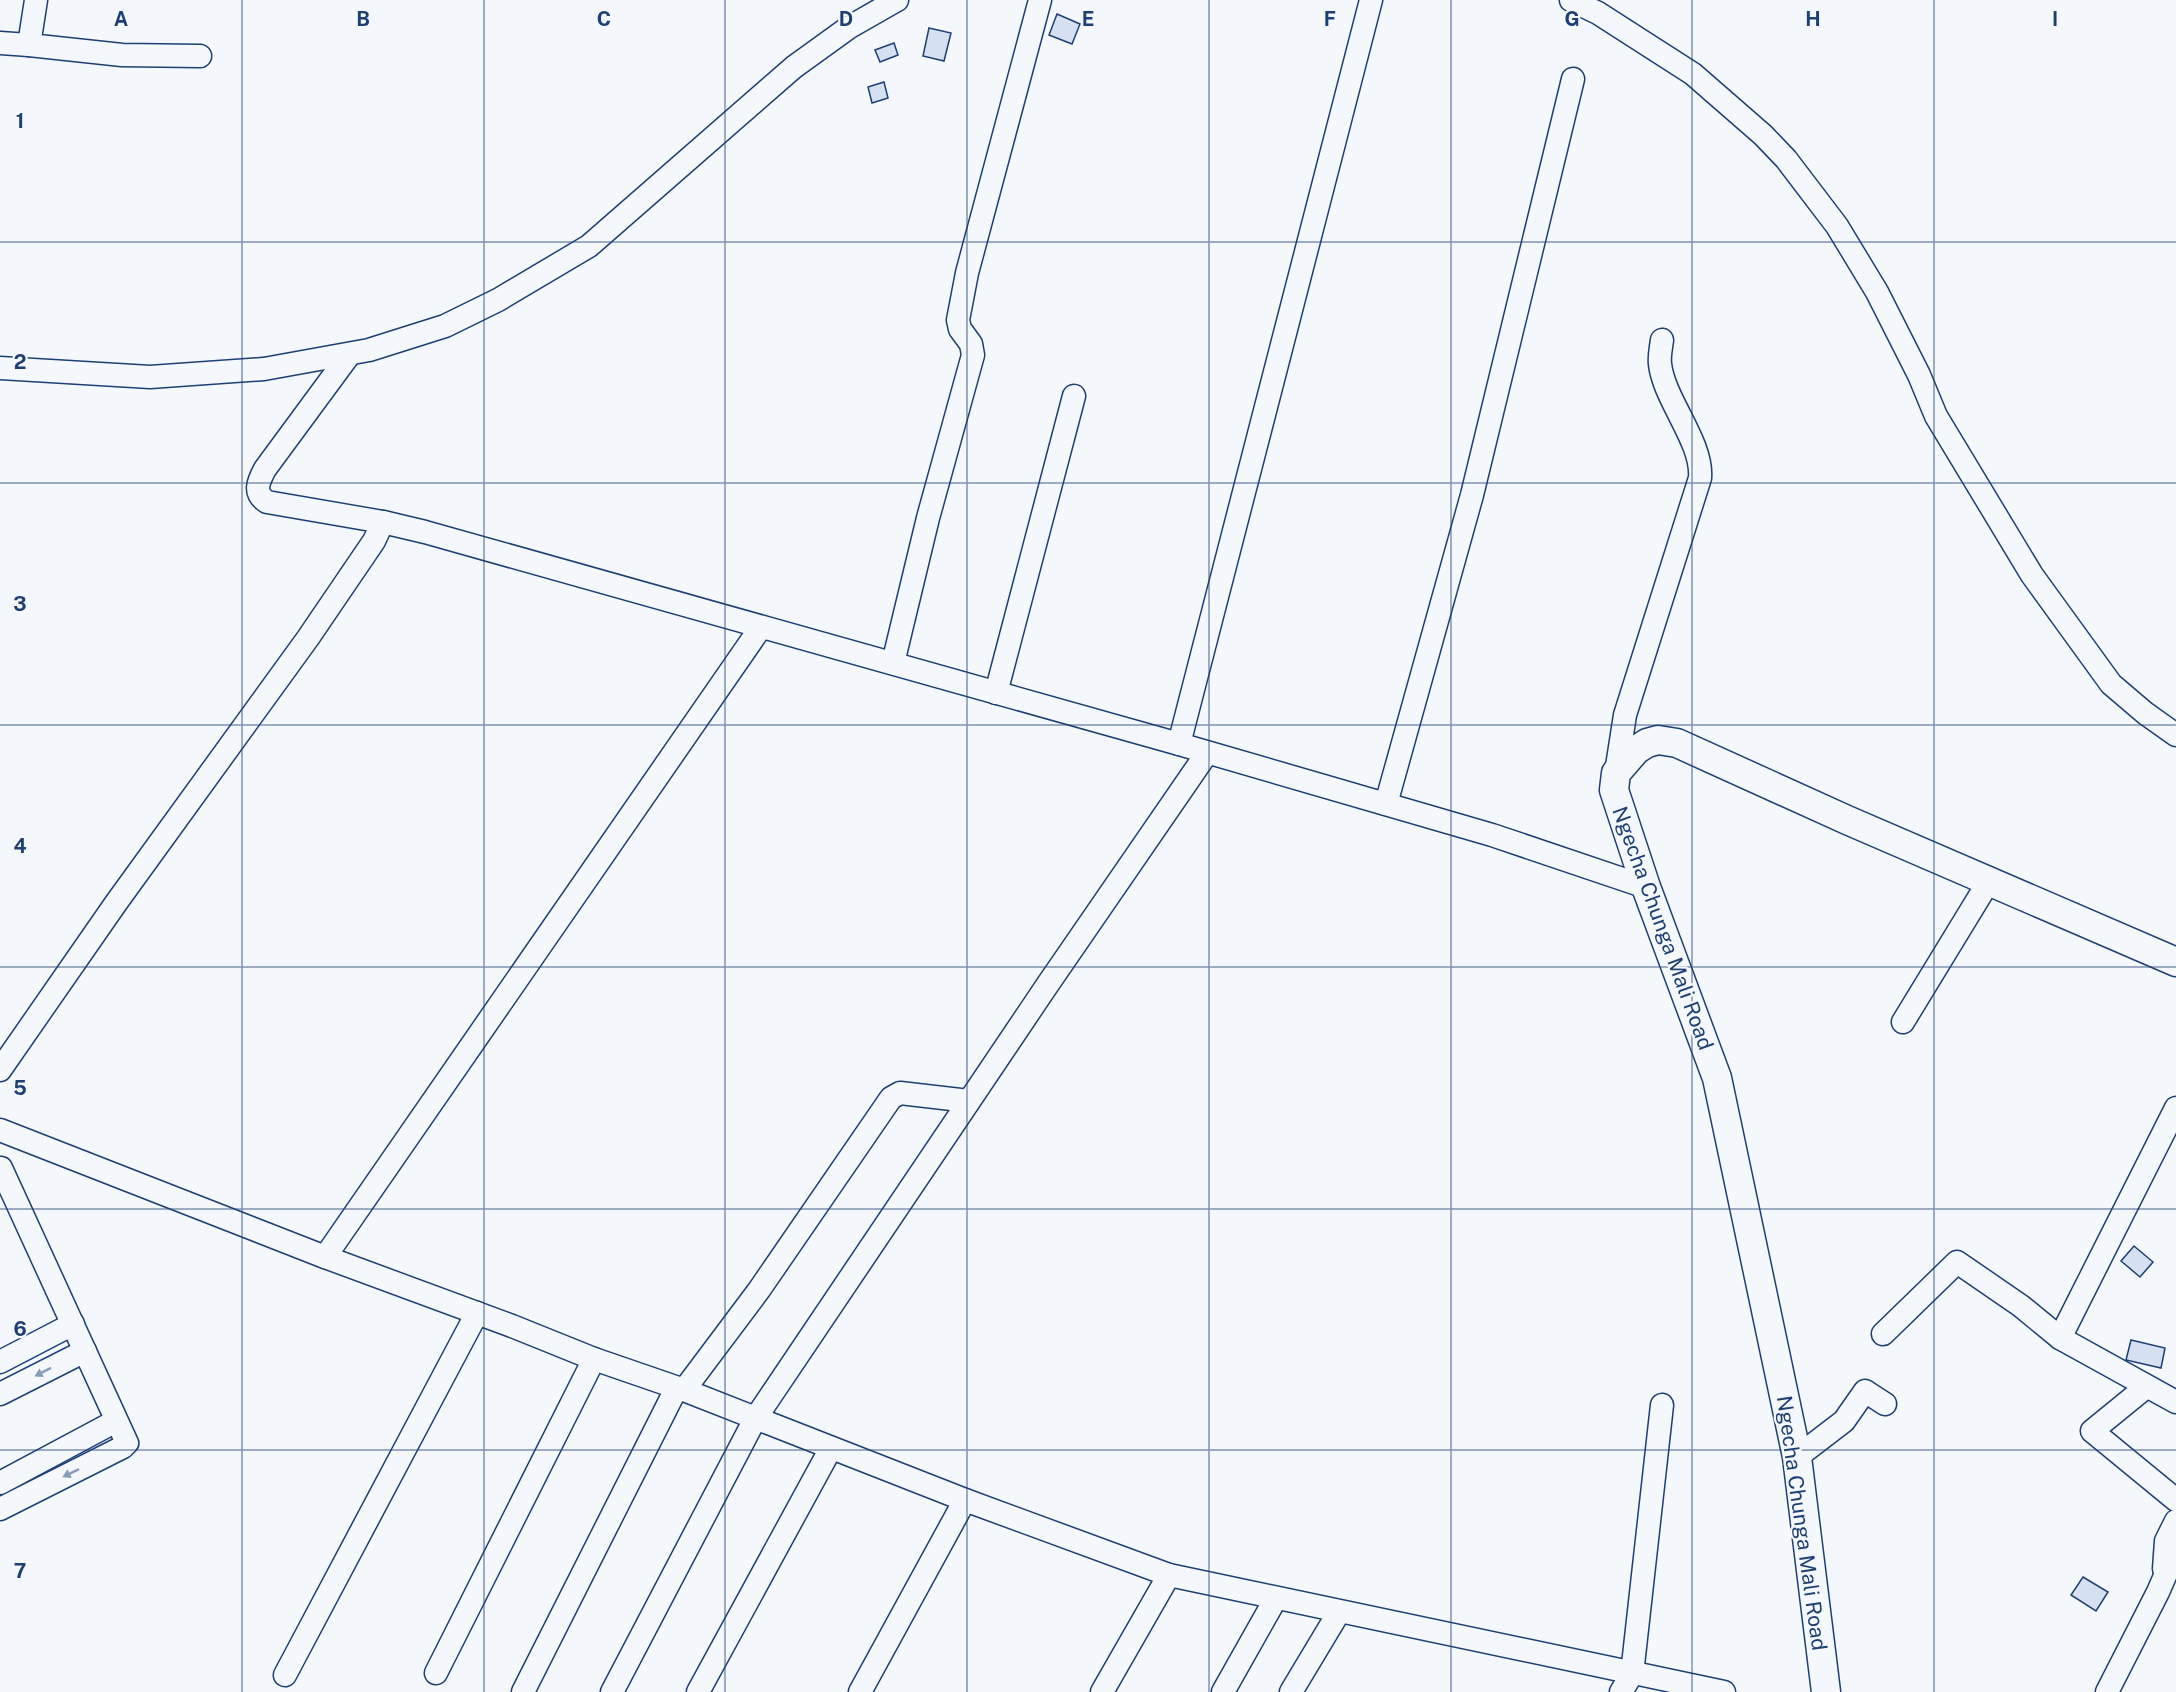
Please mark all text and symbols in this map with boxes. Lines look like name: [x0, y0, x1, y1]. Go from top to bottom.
text: A: [114, 7, 128, 31]
text: B: [356, 7, 370, 31]
text: C: [597, 7, 611, 31]
text: D: [839, 7, 853, 31]
text: E: [1082, 7, 1094, 31]
text: F: [1324, 7, 1336, 31]
text: G: [1564, 7, 1580, 31]
text: H: [1805, 7, 1821, 31]
text: I: [2052, 7, 2058, 31]
text: 1: [16, 109, 24, 133]
text: 2: [14, 350, 26, 374]
text: 3: [13, 592, 27, 616]
street label: Ngecha Chunga Mali Road: [1607, 803, 1719, 1053]
text: 4: [13, 834, 27, 858]
text: 5: [13, 1076, 27, 1100]
text: 6: [13, 1317, 27, 1341]
one-way arrow: [34, 1367, 51, 1377]
street label: Ngecha Chunga Mali Road: [1772, 1394, 1832, 1652]
one-way arrow: [62, 1469, 79, 1478]
text: 7: [14, 1559, 26, 1583]

